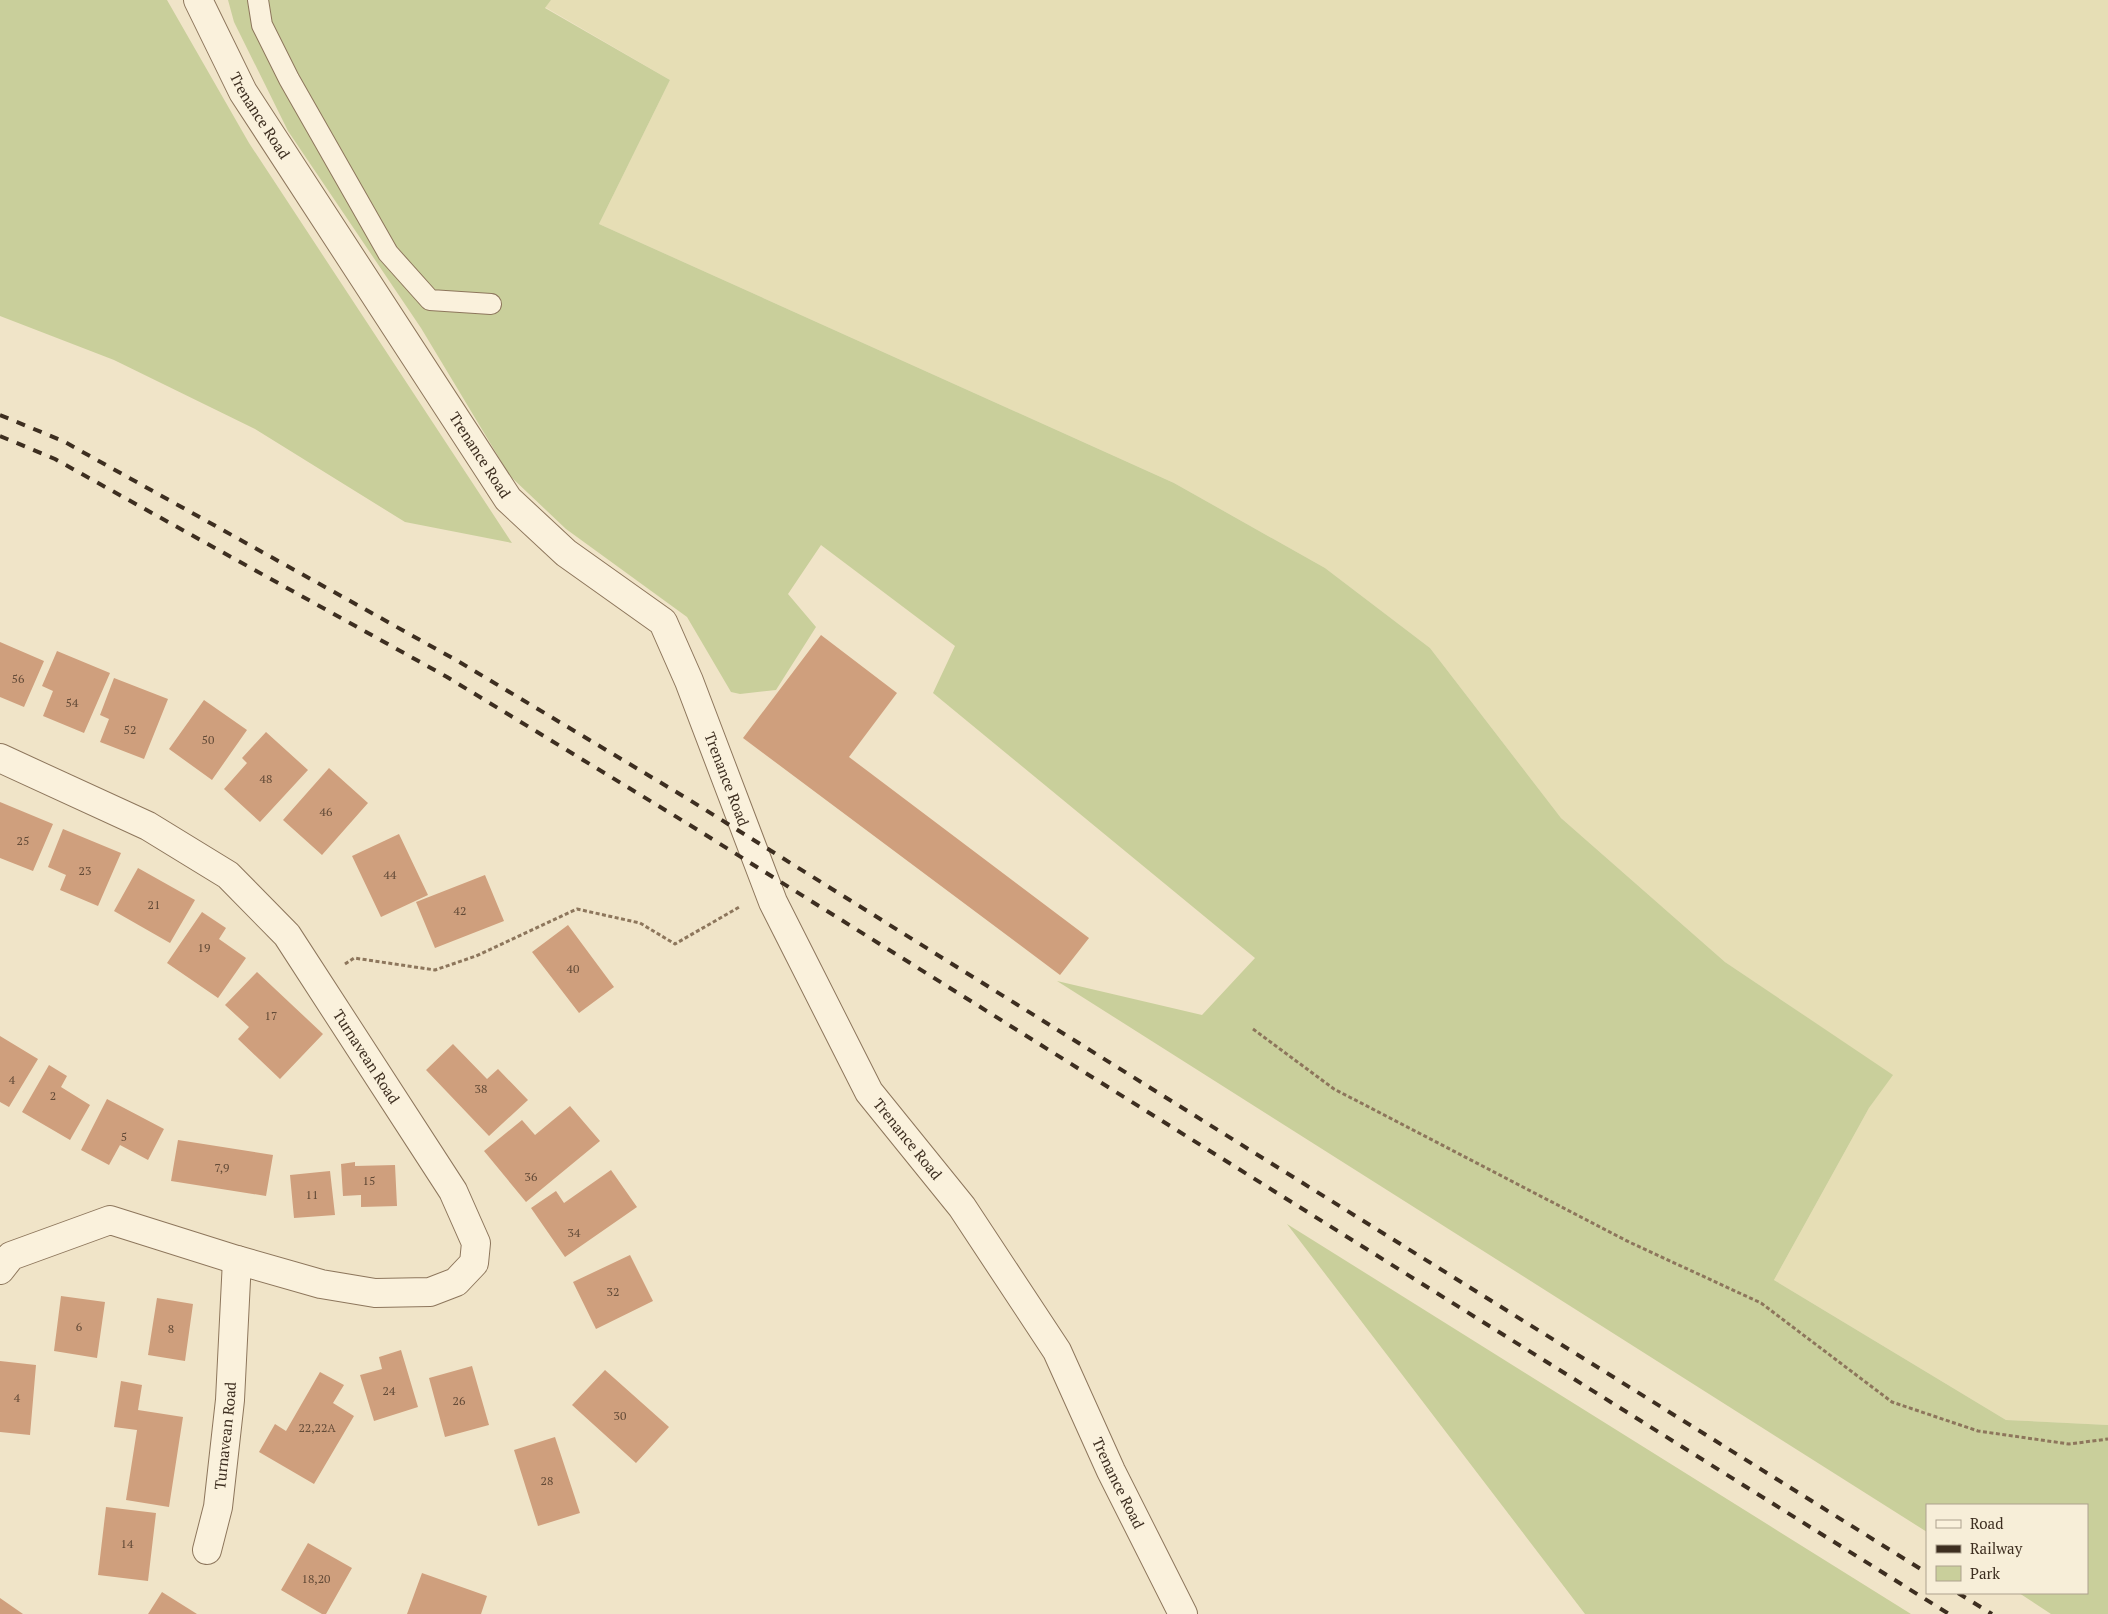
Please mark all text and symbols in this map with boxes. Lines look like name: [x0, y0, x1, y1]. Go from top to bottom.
street label: Trenance Road: [226, 68, 295, 162]
street label: Trenance Road: [445, 408, 516, 502]
house number: 56: [12, 671, 25, 686]
house number: 54: [66, 695, 79, 710]
house number: 52: [124, 722, 136, 737]
street label: Trenance Road: [700, 729, 754, 829]
house number: 50: [202, 732, 214, 747]
house number: 48: [260, 771, 272, 786]
house number: 46: [320, 804, 333, 819]
house number: 25: [17, 833, 29, 848]
house number: 23: [79, 863, 91, 878]
house number: 44: [384, 867, 397, 882]
house number: 21: [148, 897, 160, 912]
house number: 42: [454, 903, 466, 918]
house number: 19: [198, 940, 210, 955]
house number: 40: [567, 961, 579, 976]
street label: Turnavean Road: [329, 1005, 405, 1107]
house number: 17: [265, 1008, 277, 1023]
house number: 4: [9, 1072, 16, 1087]
house number: 38: [475, 1081, 487, 1096]
house number: 2: [50, 1088, 56, 1103]
street label: Trenance Road: [869, 1094, 947, 1183]
house number: 5: [121, 1129, 127, 1144]
house number: 7,9: [215, 1160, 230, 1175]
house number: 36: [525, 1169, 538, 1184]
house number: 15: [363, 1173, 375, 1188]
house number: 11: [306, 1187, 318, 1202]
house number: 34: [568, 1225, 581, 1240]
house number: 32: [607, 1284, 619, 1299]
house number: 6: [76, 1319, 83, 1334]
house number: 8: [168, 1321, 174, 1336]
street label: Turnavean Road: [209, 1381, 240, 1491]
house number: 24: [383, 1383, 396, 1398]
house number: 4: [14, 1390, 21, 1405]
house number: 26: [453, 1393, 466, 1408]
house number: 30: [614, 1408, 626, 1423]
house number: 22,22A: [298, 1420, 336, 1435]
street label: Trenance Road: [1088, 1434, 1149, 1532]
house number: 28: [541, 1473, 553, 1488]
legend: [1926, 1504, 2088, 1594]
text: Road: [1970, 1513, 2003, 1533]
house number: 14: [121, 1536, 134, 1551]
text: Railway: [1970, 1538, 2023, 1558]
text: Park: [1970, 1563, 2000, 1583]
house number: 18,20: [302, 1571, 330, 1586]

